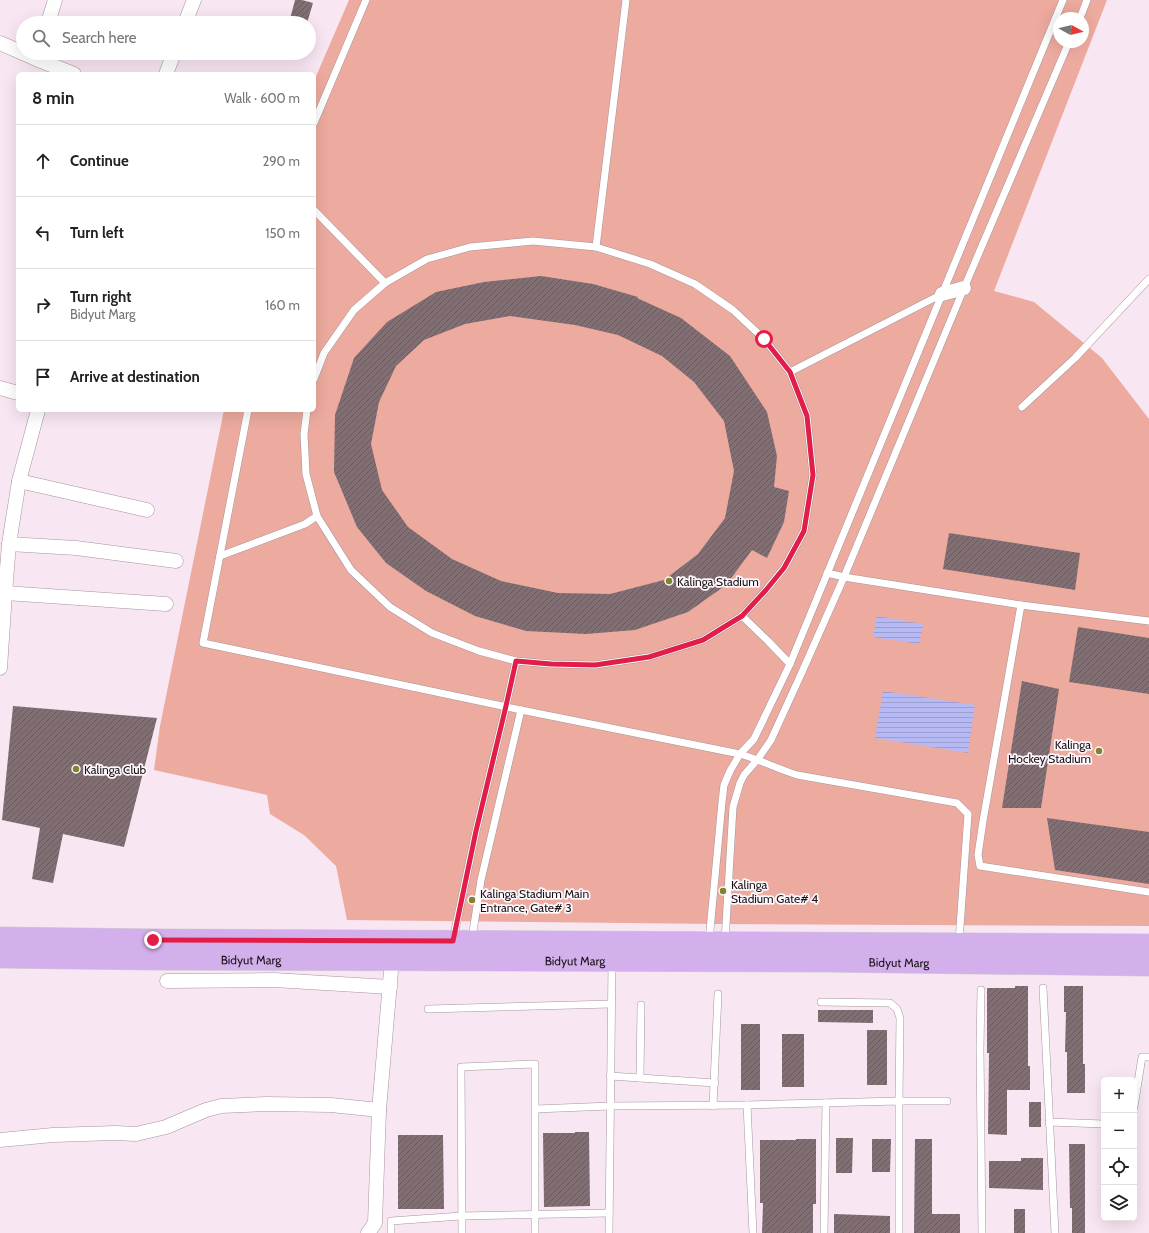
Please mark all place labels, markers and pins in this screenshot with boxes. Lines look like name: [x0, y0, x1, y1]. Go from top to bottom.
place label: Kalinga Stadium: [677, 574, 759, 589]
marker: Kalinga Stadium: [664, 576, 674, 586]
place label: Kalinga Hockey Stadium: [1008, 737, 1091, 766]
marker: Kalinga Hockey Stadium: [1094, 746, 1104, 756]
place label: Kalinga Club: [84, 762, 147, 777]
marker: Kalinga Club: [71, 764, 81, 774]
place label: Kalinga Stadium Gate# 4: [731, 877, 818, 906]
place label: Kalinga Stadium Main Entrance, Gate# 3: [480, 886, 589, 915]
marker: Kalinga Stadium Gate# 4: [718, 886, 728, 896]
marker: Kalinga Stadium Main Entrance, Gate# 3: [467, 895, 477, 905]

